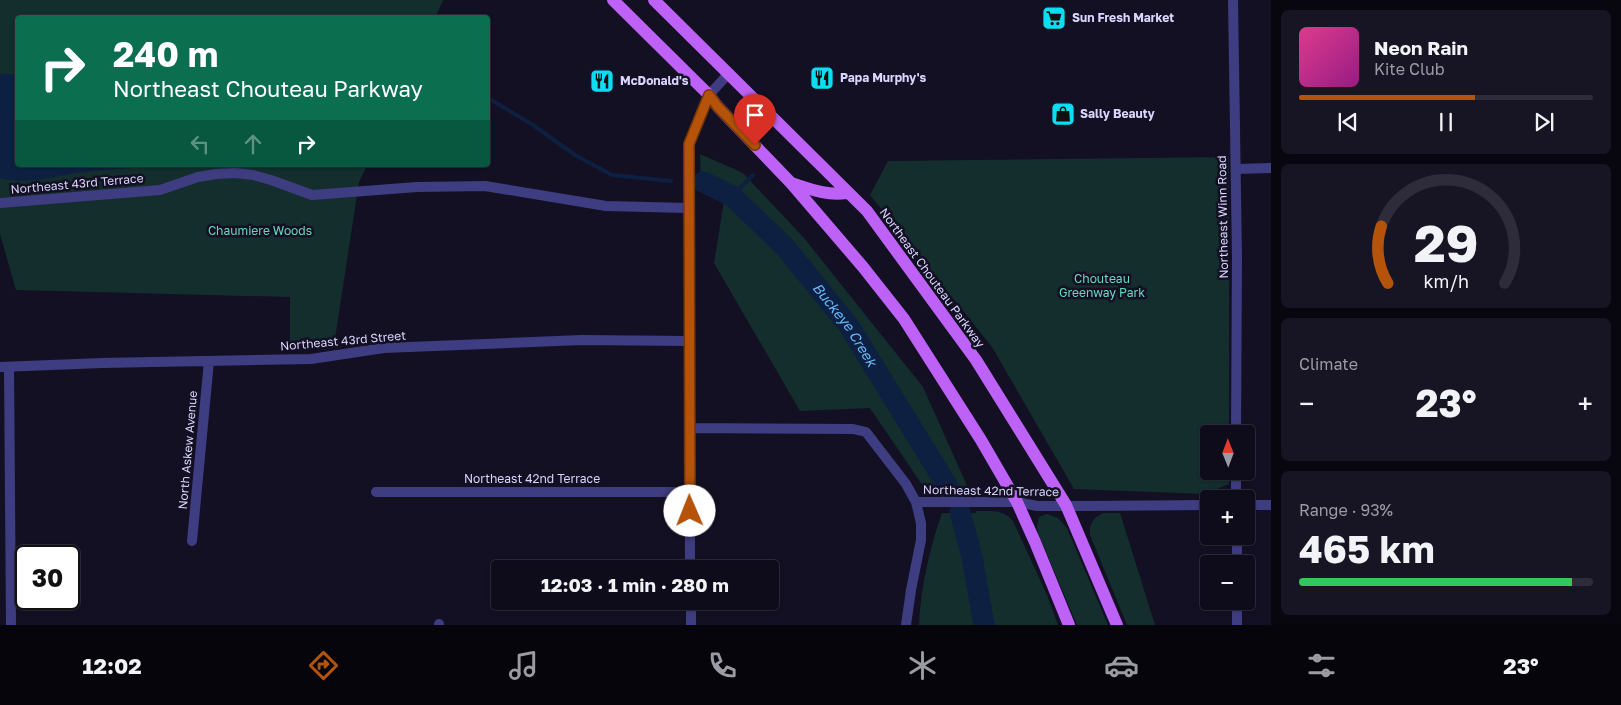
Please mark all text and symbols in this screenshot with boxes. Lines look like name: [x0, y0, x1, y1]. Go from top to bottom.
supermarket icon: Sun Fresh Market: [1041, 5, 1067, 31]
place label: Sun Fresh Market: [1072, 10, 1174, 25]
text: 240 m: [113, 33, 218, 75]
icon: right: [30, 35, 95, 100]
text: Neon Rain: [1374, 36, 1468, 59]
text: Kite Club: [1374, 59, 1445, 79]
restaurant icon: Papa Murphy's: [809, 65, 835, 91]
restaurant icon: McDonald's: [589, 68, 615, 94]
place label: Papa Murphy's: [840, 70, 927, 85]
place label: McDonald's: [620, 73, 689, 88]
text: Northeast Chouteau Parkway: [113, 75, 423, 102]
pin: [734, 94, 776, 145]
icon: arrive: [741, 101, 769, 129]
shop icon: Sally Beauty: [1050, 101, 1076, 127]
place label: Sally Beauty: [1080, 106, 1156, 121]
icon: previous: [1334, 108, 1362, 136]
icon: pause: [1432, 108, 1460, 136]
icon: next: [1530, 108, 1558, 136]
icon: left: [186, 130, 214, 158]
icon: ahead: [239, 130, 267, 158]
icon: right: [292, 130, 320, 158]
street label: Northeast Winn Road: [1214, 155, 1231, 279]
street label: Northeast 43rd Terrace: [10, 170, 144, 197]
street label: Northeast Chouteau Parkway: [877, 205, 988, 351]
text: 29: [1414, 211, 1478, 273]
park label: Chaumiere Woods: [208, 223, 312, 238]
text: km/h: [1423, 270, 1469, 292]
park label: Chouteau Greenway Park: [1059, 271, 1145, 300]
water label: Buckeye Creek: [809, 279, 882, 371]
street label: Northeast 43rd Street: [279, 328, 407, 353]
text: Climate: [1299, 354, 1358, 374]
text: 23°: [1415, 380, 1477, 425]
text: −: [1299, 387, 1314, 420]
text: +: [1578, 387, 1593, 420]
street label: North Askew Avenue: [175, 390, 200, 510]
north arrow: [1200, 425, 1255, 480]
map controls: [1200, 425, 1255, 610]
street label: Northeast 42nd Terrace: [464, 471, 600, 486]
street label: Northeast 42nd Terrace: [923, 482, 1059, 499]
position arrow: [663, 484, 715, 536]
button: +: [1200, 490, 1255, 545]
text: Range · 93%: [1299, 500, 1393, 520]
text: 465 km: [1299, 526, 1435, 571]
speed limit sign: 30: [15, 545, 80, 610]
button: −: [1200, 555, 1255, 610]
text: 12:03 · 1 min · 280 m: [541, 573, 729, 596]
icon: directions: [306, 648, 341, 683]
icon: music: [506, 648, 541, 683]
icon: phone: [705, 648, 740, 683]
icon: climate: [905, 648, 940, 683]
icon: car: [1104, 648, 1139, 683]
icon: filters: [1304, 648, 1339, 683]
text: 12:02: [82, 652, 142, 679]
text: 23°: [1503, 652, 1539, 679]

